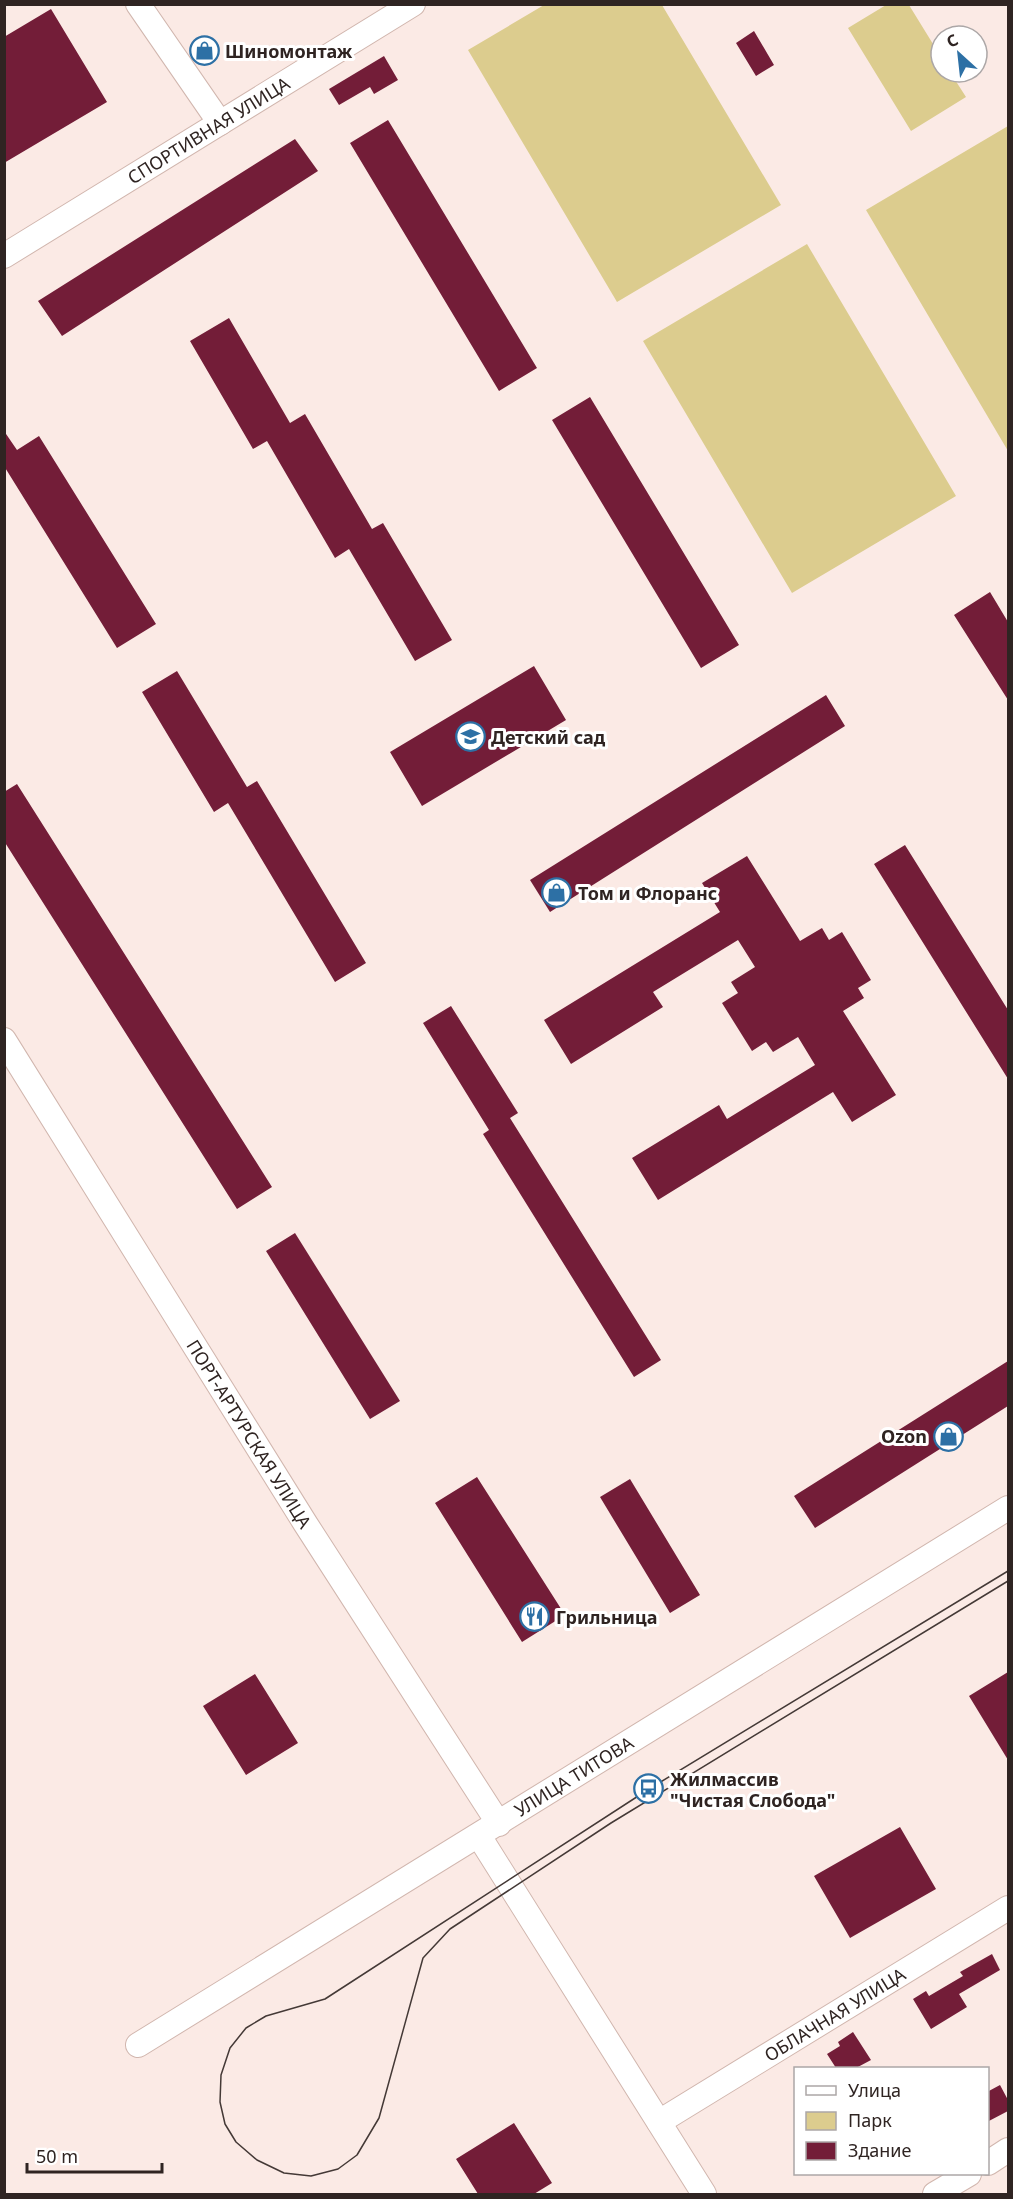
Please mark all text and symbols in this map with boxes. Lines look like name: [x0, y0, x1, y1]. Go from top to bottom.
north arrow: [929, 24, 989, 84]
text: С: [943, 28, 962, 53]
shop icon: Шиномонтаж: [188, 35, 220, 67]
place label: Шиномонтаж: [225, 39, 353, 63]
street label: СПОРТИВНАЯ УЛИЦА: [123, 71, 294, 189]
school or university icon: Детский сад: [454, 721, 486, 753]
place label: Детский сад: [491, 725, 606, 749]
shop icon: Том и Флоранс: [541, 877, 573, 909]
place label: Том и Флоранс: [578, 881, 717, 905]
street label: ПОРТ-АРТУРСКАЯ УЛИЦА: [182, 1335, 318, 1533]
shop icon: Ozon: [932, 1420, 964, 1452]
place label: Ozon: [881, 1424, 927, 1448]
restaurant icon: Грильница: [519, 1601, 551, 1633]
place label: Грильница: [556, 1605, 657, 1629]
street label: УЛИЦА ТИТОВА: [510, 1730, 638, 1822]
place label: Жилмассив "Чистая Слобода": [670, 1767, 835, 1812]
bus stop icon: Жилмассив "Чистая Слобода": [633, 1773, 665, 1805]
street label: ОБЛАЧНАЯ УЛИЦА: [760, 1962, 910, 2067]
legend: [794, 2067, 989, 2175]
text: Улица: [848, 2078, 901, 2102]
text: Парк: [848, 2108, 892, 2132]
scale bar: [27, 2136, 162, 2174]
text: Здание: [848, 2138, 912, 2162]
text: 50 m: [36, 2144, 78, 2168]

